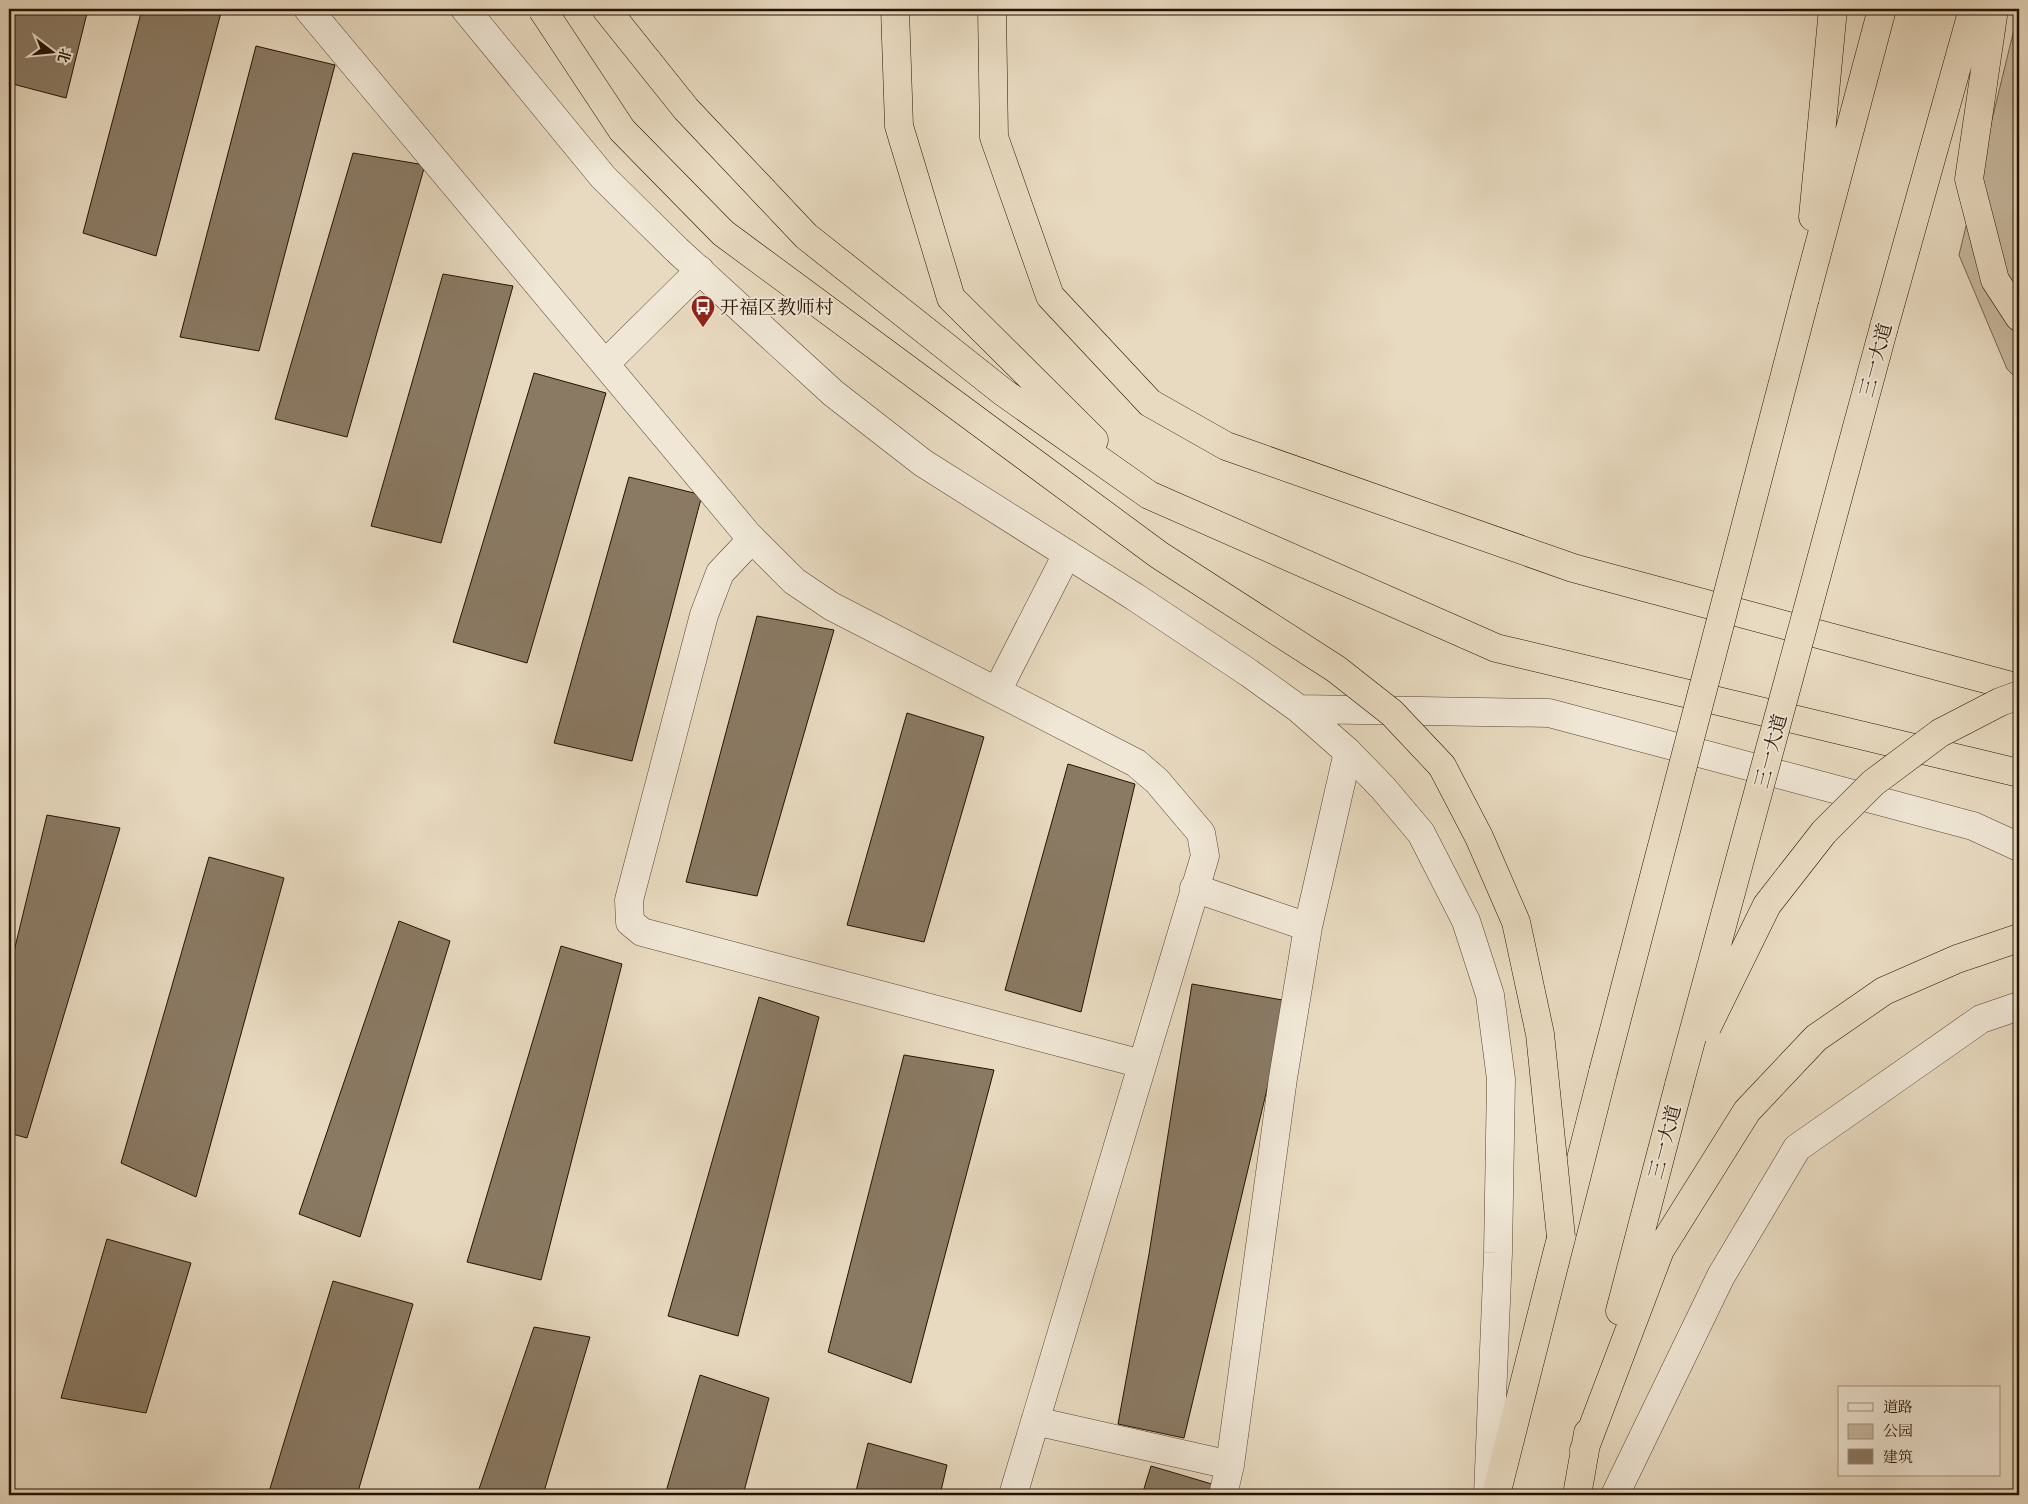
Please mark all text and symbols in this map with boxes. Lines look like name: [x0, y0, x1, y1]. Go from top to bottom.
north arrow: [28, 28, 78, 78]
text: 北: [53, 46, 75, 65]
bus stop icon: 开福区教师村: [690, 294, 716, 328]
place label: 开福区教师村: [720, 295, 834, 321]
street label: 三一大道: [1854, 320, 1898, 400]
street label: 三一大道: [1749, 711, 1793, 791]
street label: 三一大道: [1643, 1102, 1687, 1182]
legend: [1838, 1386, 2000, 1476]
text: 道路: [1883, 1397, 1913, 1417]
text: 公园: [1883, 1421, 1913, 1441]
text: 建筑: [1883, 1447, 1913, 1467]

